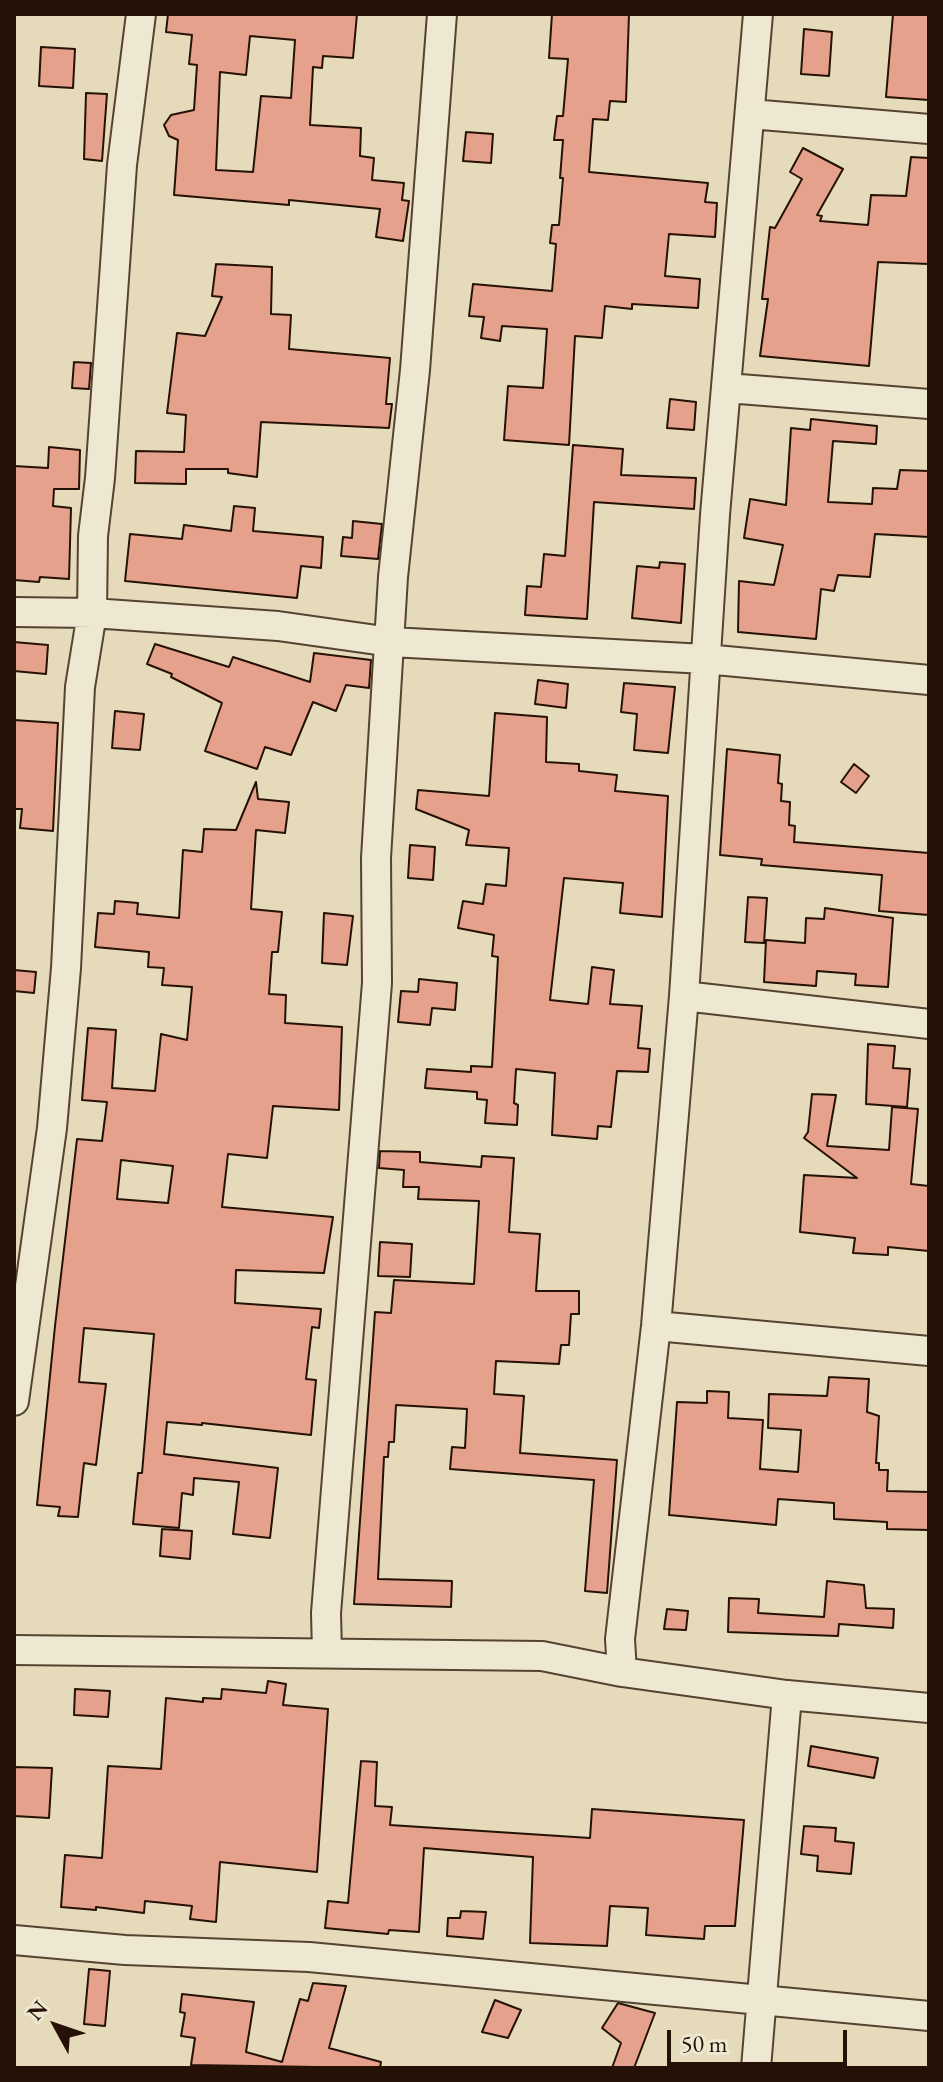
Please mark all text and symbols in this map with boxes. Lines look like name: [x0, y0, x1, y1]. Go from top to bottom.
north arrow: [16, 1986, 96, 2066]
text: N: [20, 1994, 54, 2026]
scale bar: [671, 2014, 851, 2064]
text: 50 m: [681, 2028, 728, 2059]

